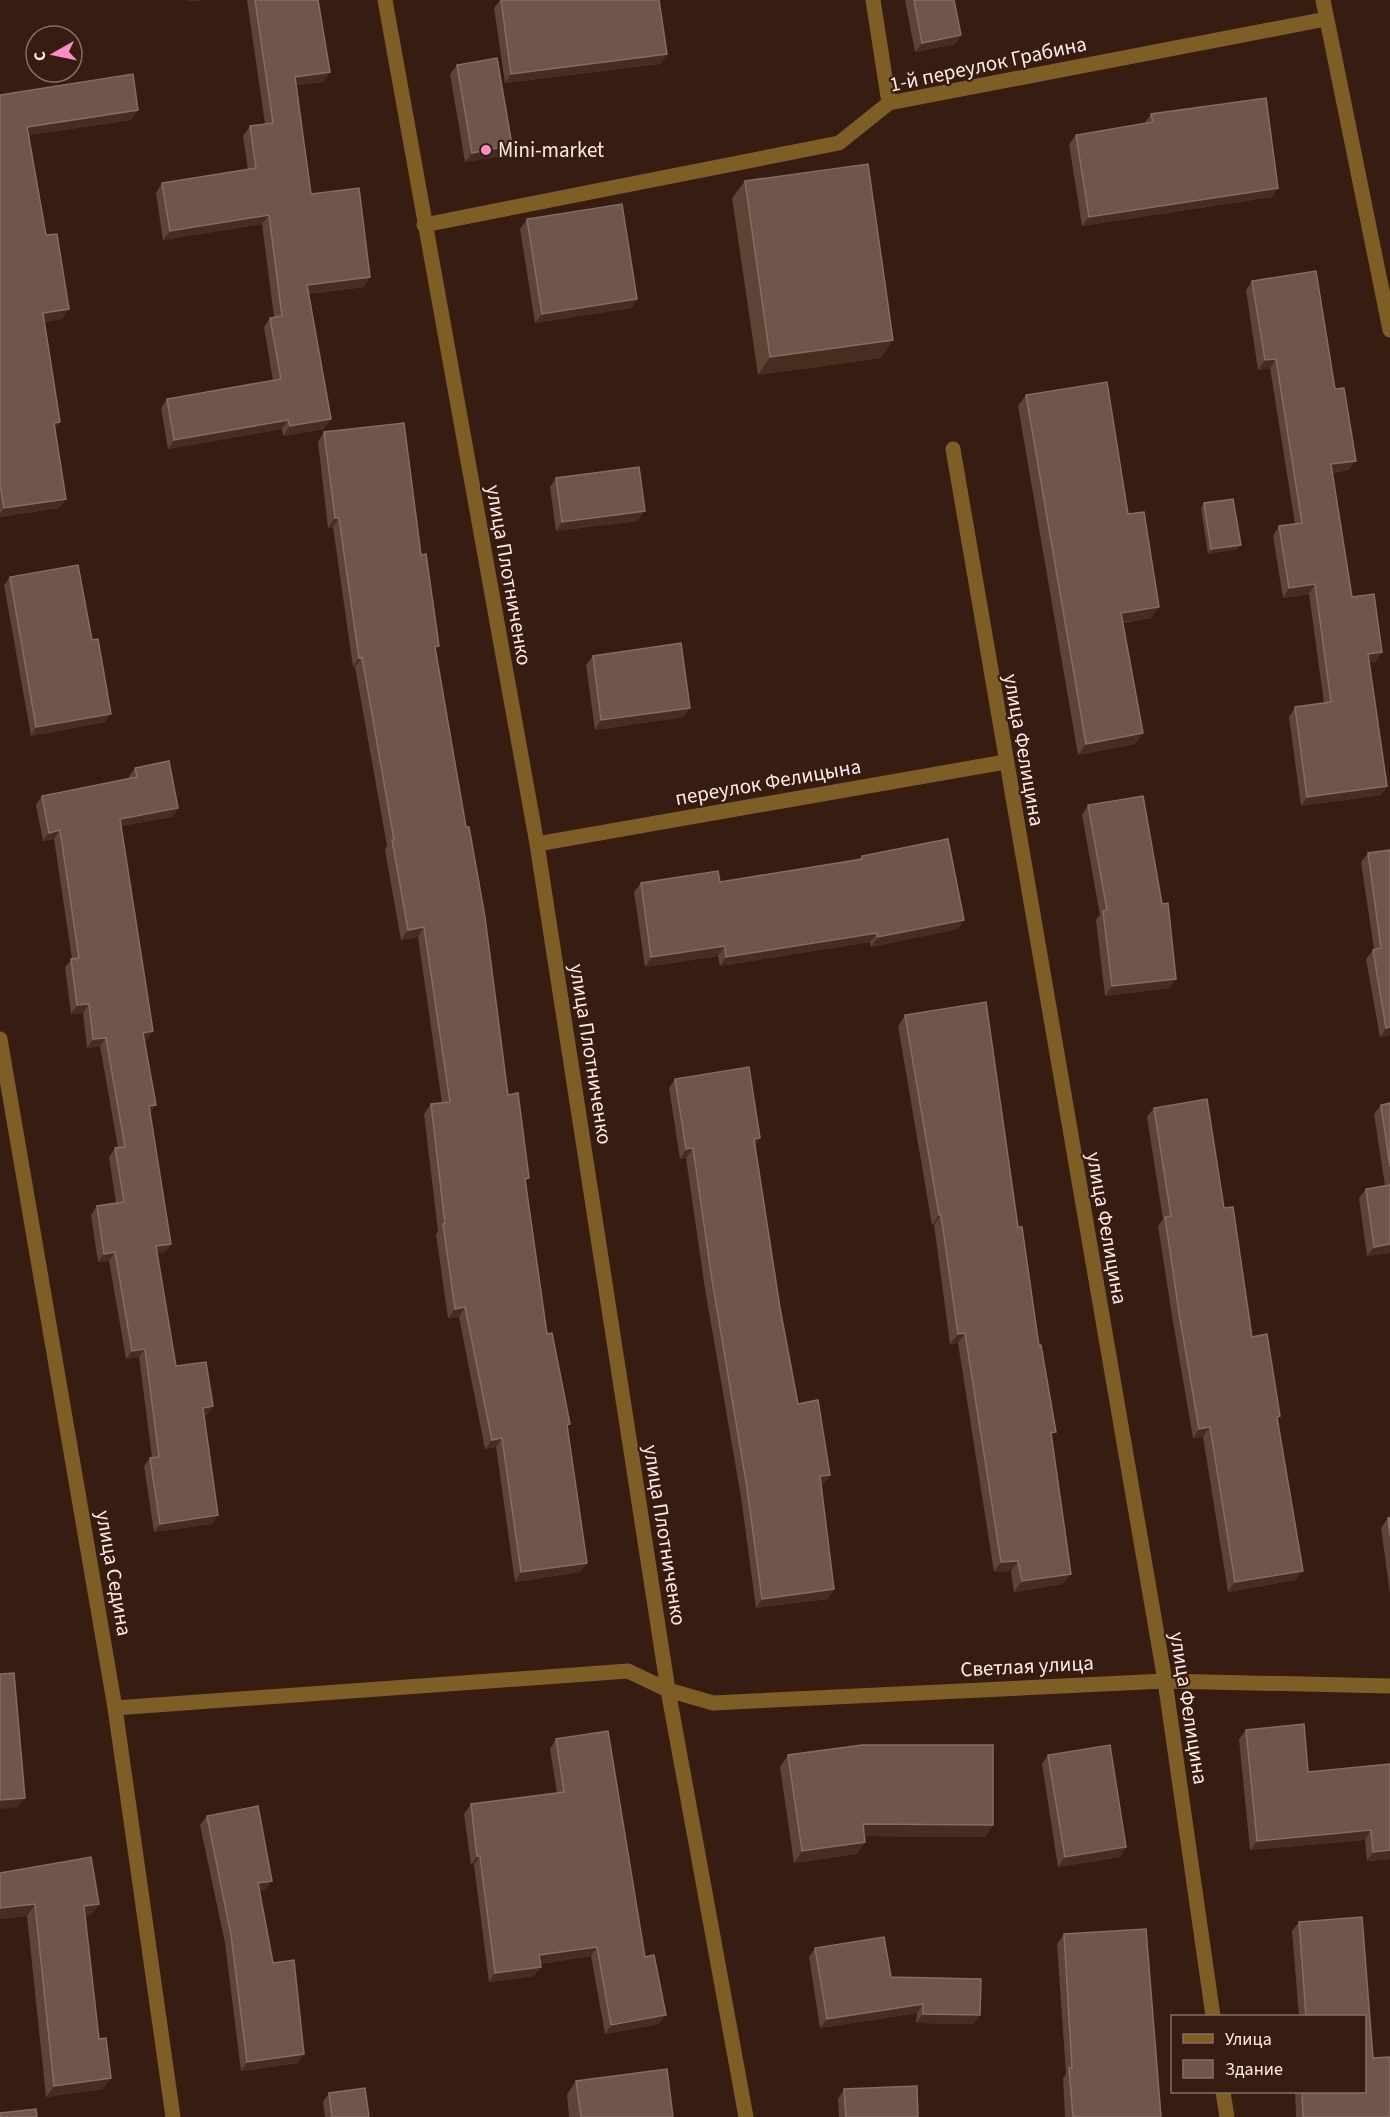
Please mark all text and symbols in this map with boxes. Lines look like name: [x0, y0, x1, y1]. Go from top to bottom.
north arrow: [24, 24, 84, 84]
street label: 1-й переулок Грабина: [887, 28, 1089, 100]
text: С: [29, 50, 52, 63]
place label: Mini-market: [498, 135, 604, 165]
marker: Mini-market: [479, 143, 493, 157]
street label: улица Плотниченко: [478, 482, 540, 668]
street label: улица Фелицина: [996, 672, 1052, 828]
street label: переулок Фелицына: [673, 751, 863, 813]
street label: улица Плотниченко: [562, 961, 620, 1147]
street label: улица Фелицина: [1079, 1150, 1135, 1306]
street label: улица Плотниченко: [636, 1442, 694, 1628]
street label: улица Седина: [88, 1508, 140, 1638]
street label: улица Фелицина: [1162, 1630, 1216, 1786]
street label: Светлая улица: [960, 1648, 1094, 1684]
legend: [1171, 2015, 1366, 2093]
text: Улица: [1225, 2027, 1272, 2052]
text: Здание: [1225, 2057, 1283, 2082]

